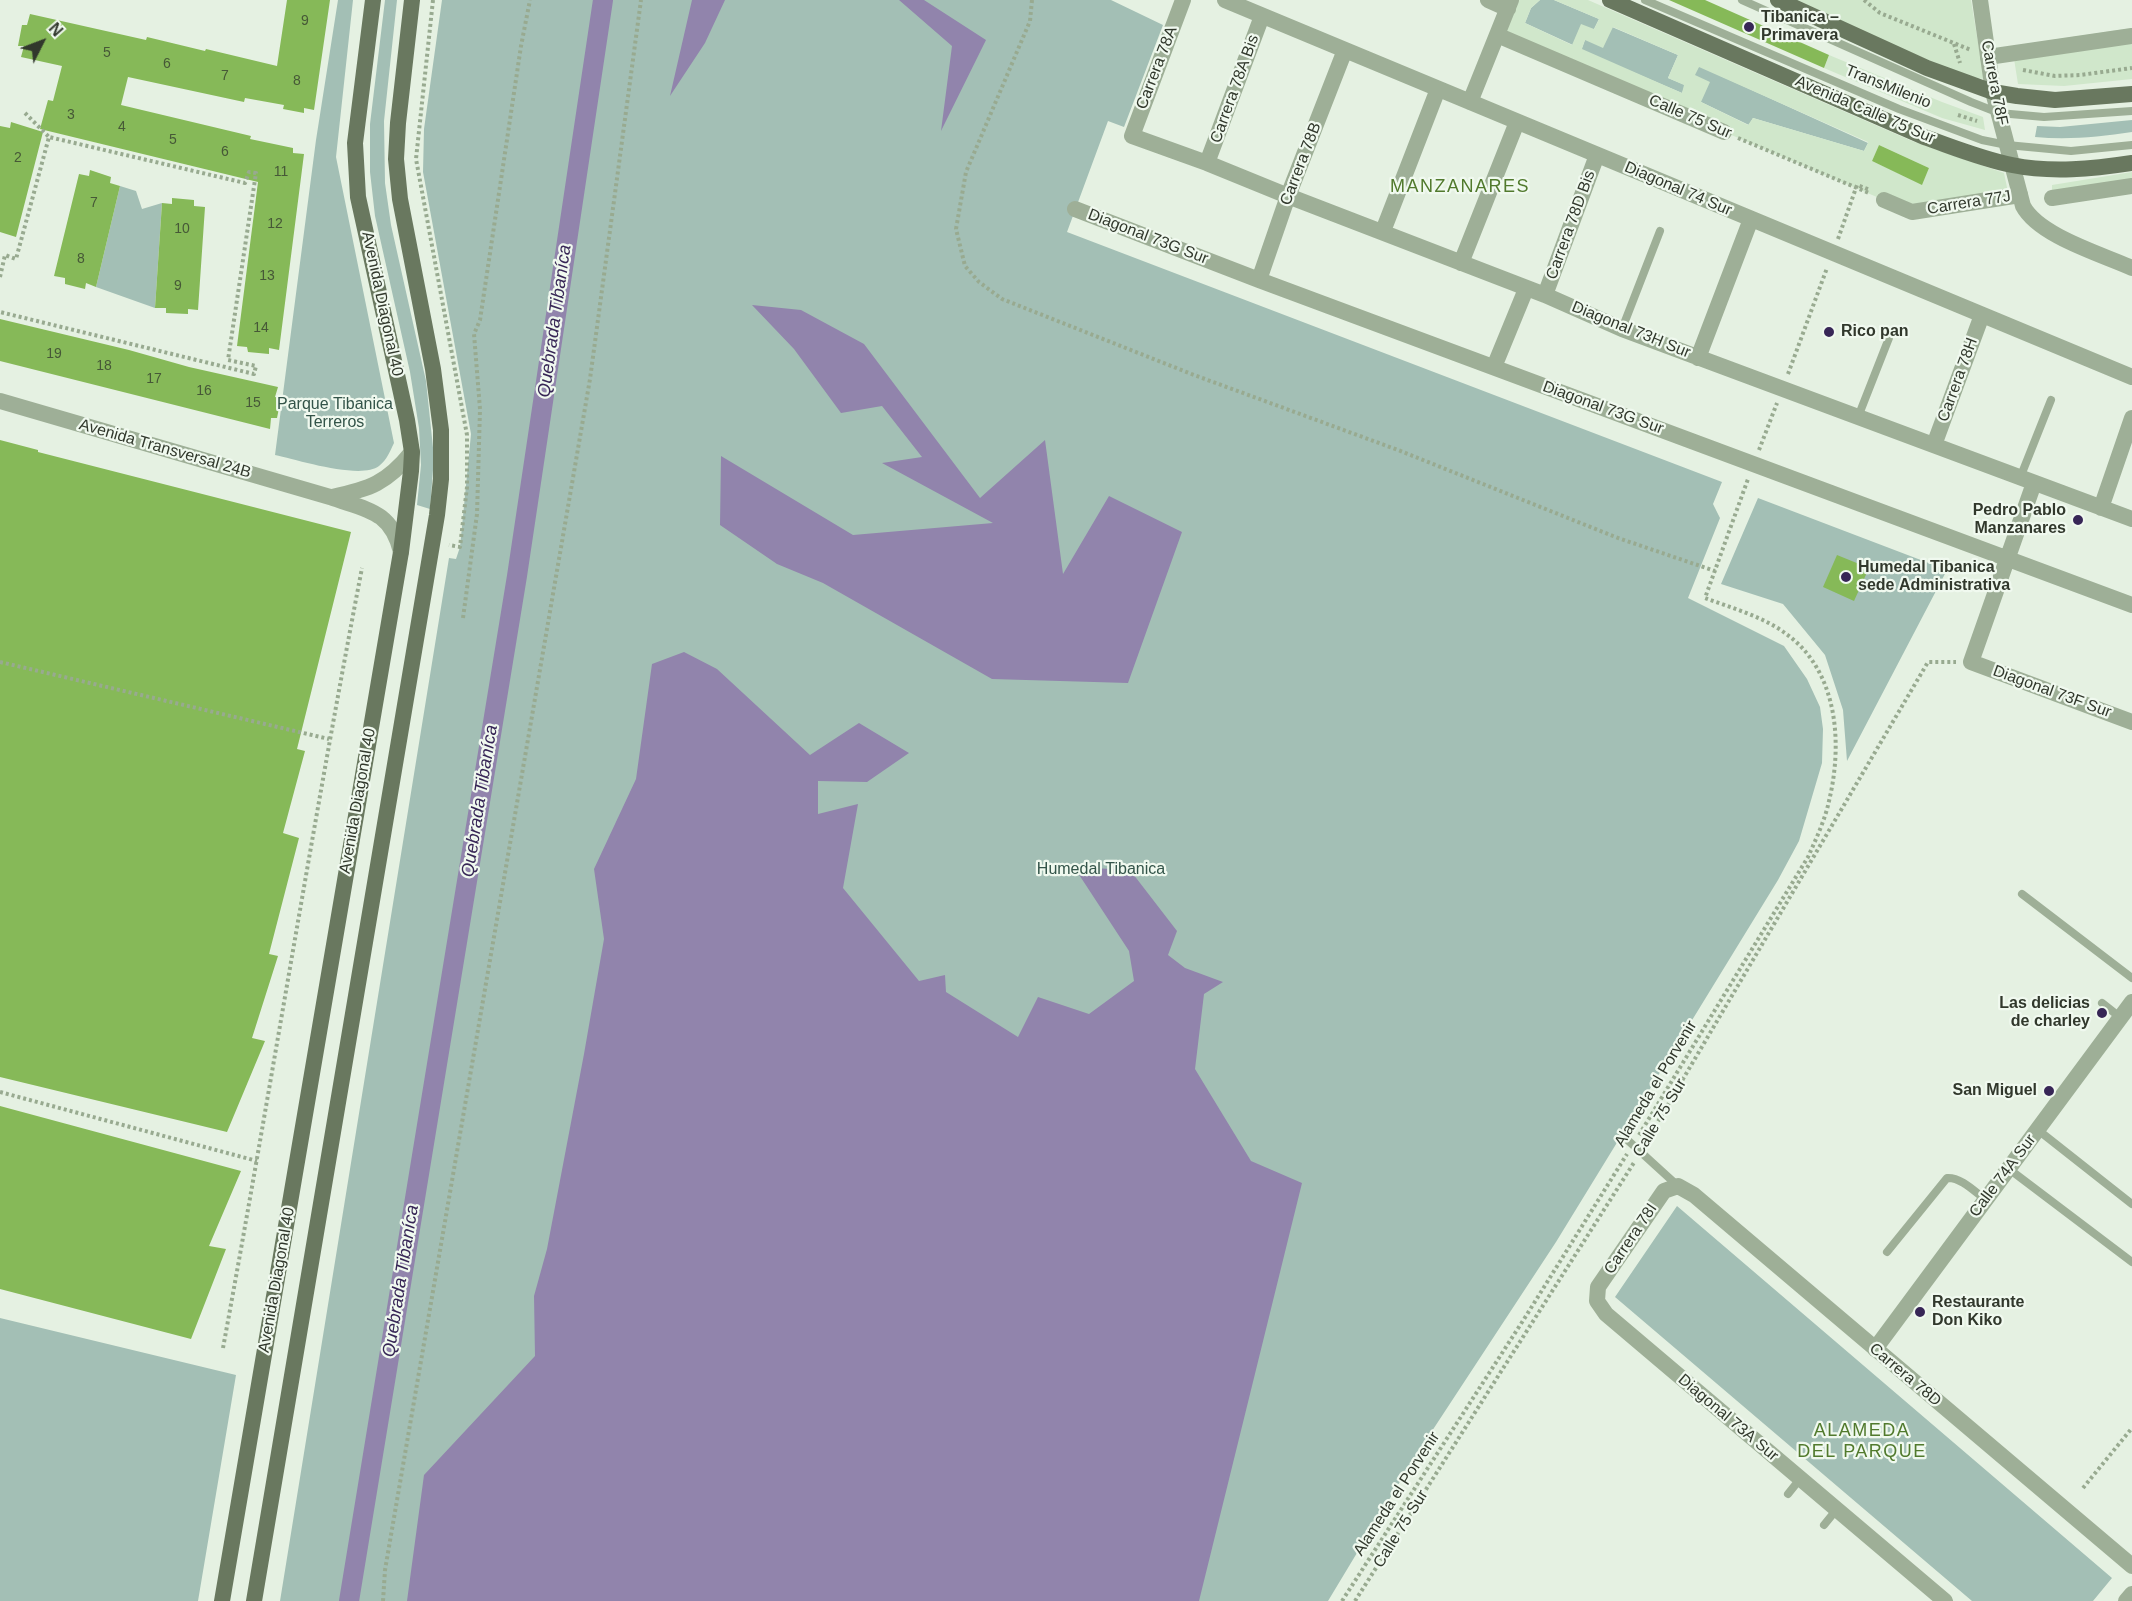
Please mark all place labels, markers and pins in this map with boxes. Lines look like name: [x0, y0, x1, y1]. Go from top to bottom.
place label: Tibanica – Primavera: [1761, 8, 1839, 46]
marker: Tibanica – Primavera: [1742, 20, 1756, 34]
place label: Rico pan: [1841, 322, 1909, 342]
marker: Rico pan: [1822, 325, 1836, 339]
place label: Pedro Pablo Manzanares: [1973, 501, 2066, 539]
marker: Pedro Pablo Manzanares: [2071, 513, 2085, 527]
place label: Humedal Tibanica sede Administrativa: [1858, 558, 2010, 596]
marker: Humedal Tibanica sede Administrativa: [1839, 570, 1853, 584]
place label: Las delicias de charley: [1999, 994, 2090, 1032]
marker: Las delicias de charley: [2095, 1006, 2109, 1020]
place label: San Miguel: [1953, 1081, 2037, 1101]
marker: San Miguel: [2042, 1084, 2056, 1098]
place label: Restaurante Don Kiko: [1932, 1293, 2024, 1331]
marker: Restaurante Don Kiko: [1913, 1305, 1927, 1319]

